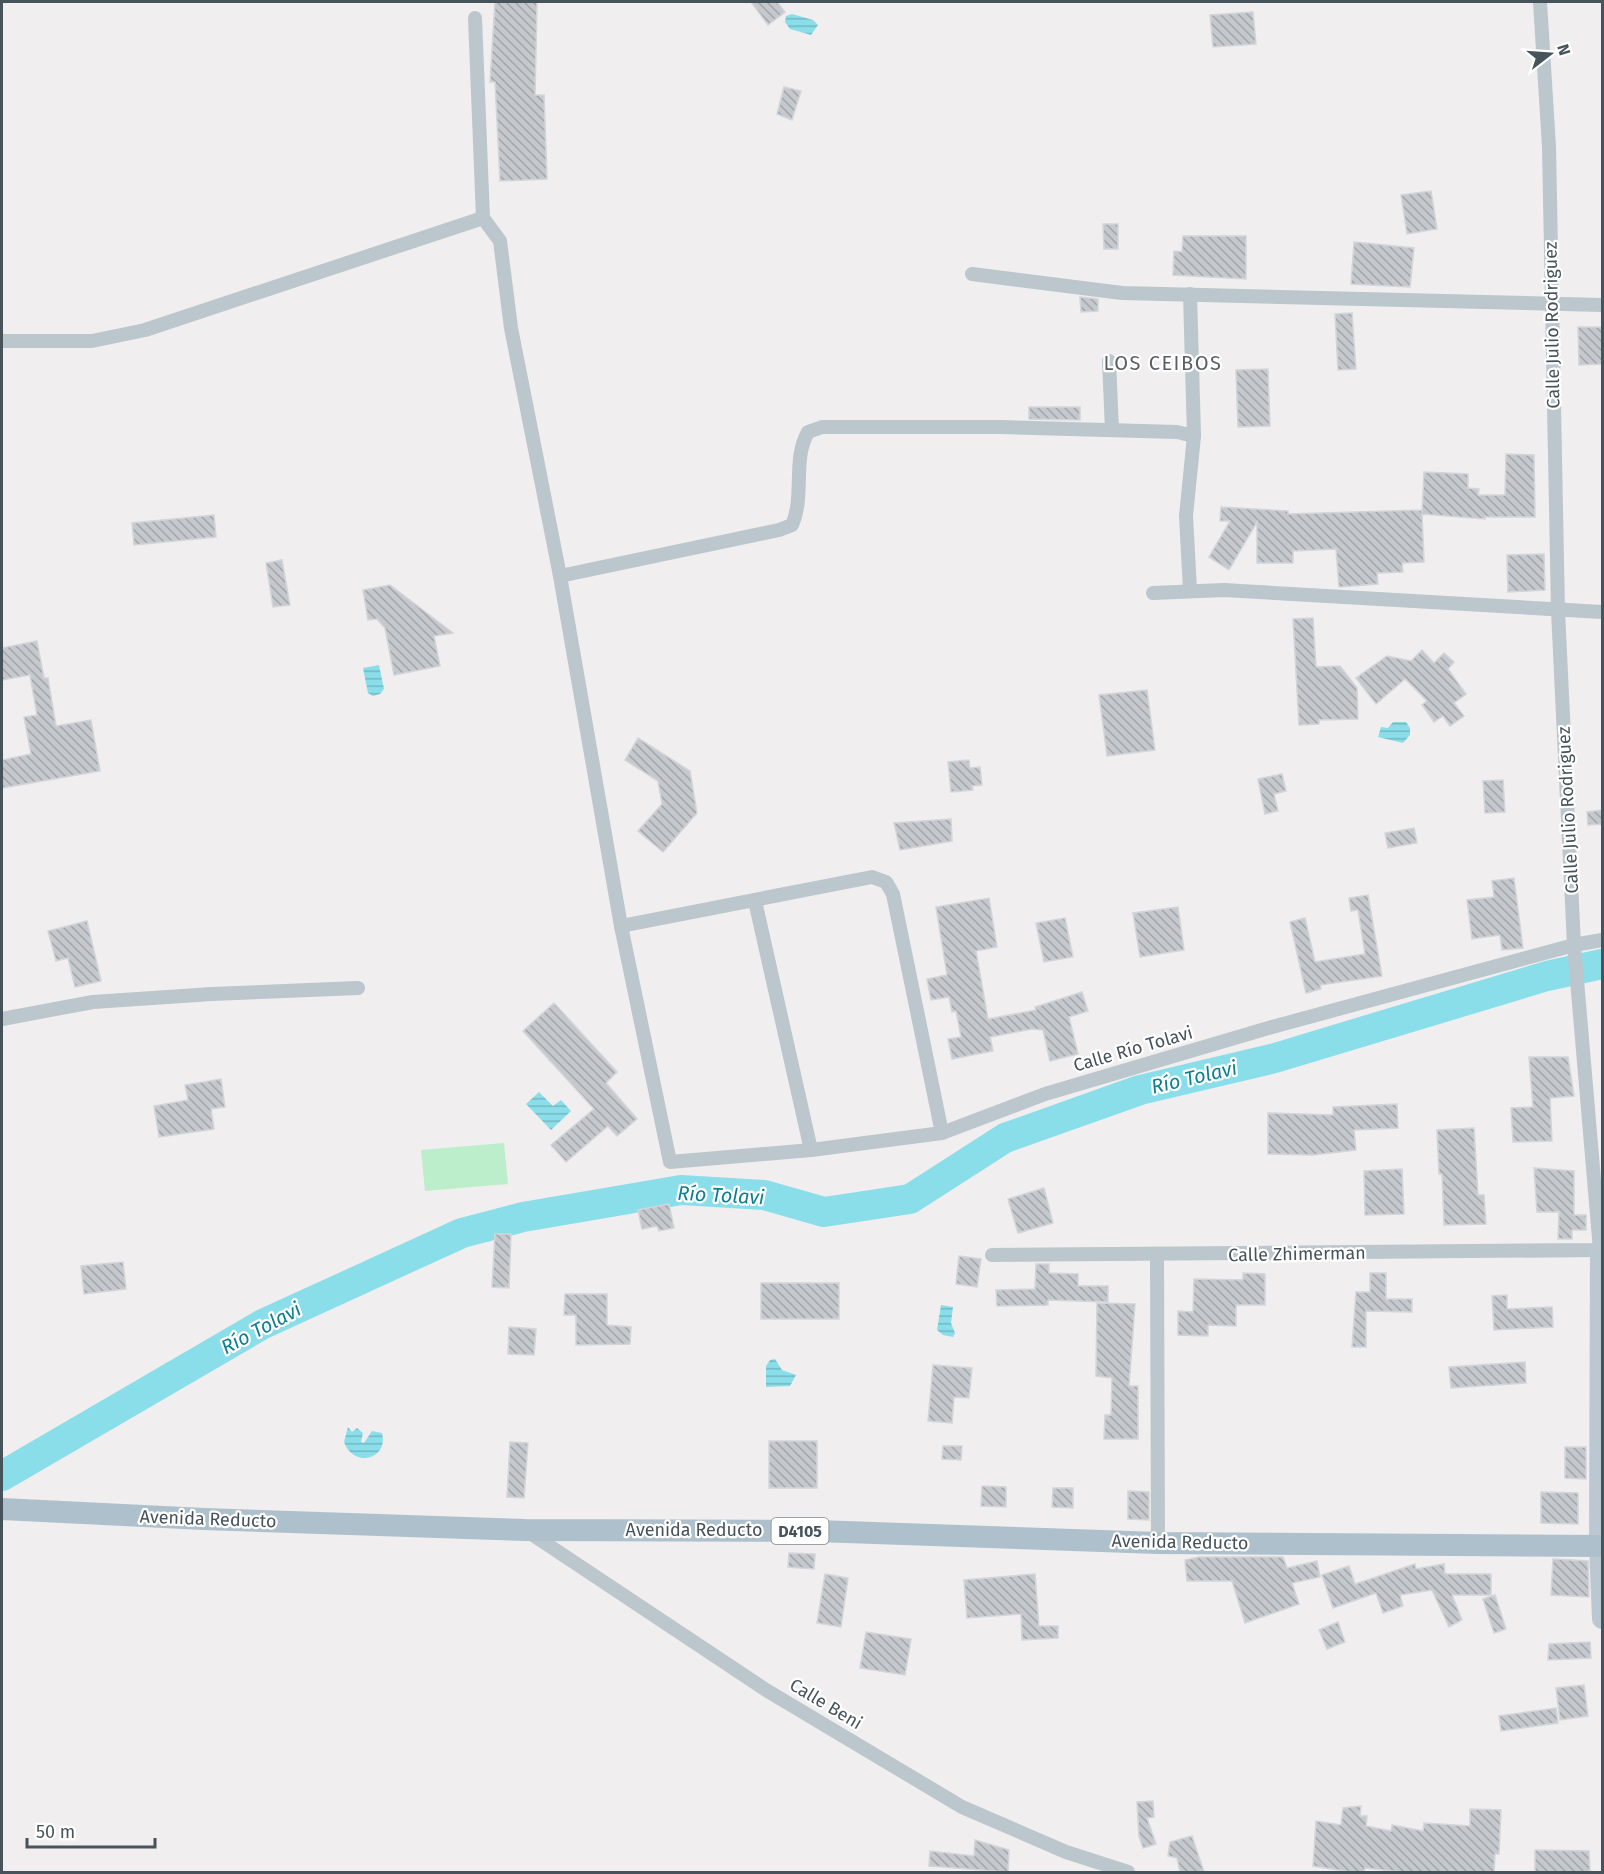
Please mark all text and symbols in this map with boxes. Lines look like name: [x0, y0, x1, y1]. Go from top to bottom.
north arrow: [1520, 24, 1580, 84]
text: N: [1553, 42, 1575, 58]
street label: Calle Julio Rodriguez: [1540, 241, 1564, 409]
district label: LOS CEIBOS: [1104, 351, 1222, 375]
street label: Calle Julio Rodriguez: [1553, 726, 1583, 894]
street label: Calle Río Tolavi: [1071, 1022, 1195, 1076]
water label: Río Tolavi: [1149, 1055, 1239, 1099]
water label: Río Tolavi: [677, 1181, 766, 1209]
street label: Calle Zhimerman: [1228, 1242, 1366, 1266]
water label: Río Tolavi: [217, 1297, 306, 1359]
street label: Avenida Reducto: [139, 1506, 277, 1532]
road number: D4105: [772, 1518, 828, 1544]
street label: Avenida Reducto: [626, 1519, 762, 1541]
street label: Avenida Reducto: [1111, 1530, 1249, 1554]
street label: Calle Beni: [786, 1674, 866, 1734]
scale bar: [27, 1811, 154, 1849]
text: 50 m: [36, 1821, 75, 1843]

